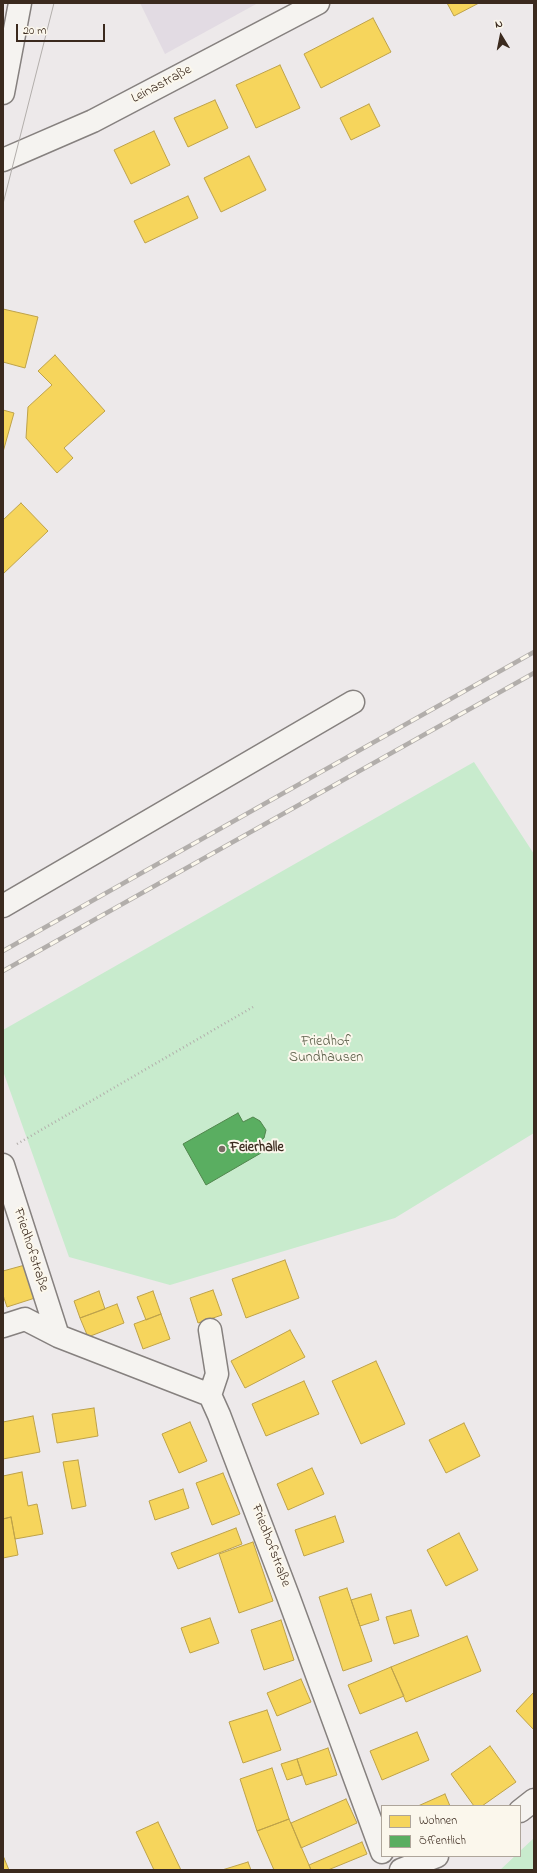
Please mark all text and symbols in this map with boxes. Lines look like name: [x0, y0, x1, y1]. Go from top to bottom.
scale bar: [18, 16, 107, 42]
north arrow: [481, 16, 521, 56]
text: N: [494, 16, 504, 33]
text: 20 m: [23, 22, 46, 40]
street label: Leinastraße: [129, 62, 195, 108]
park label: Friedhof Sundhausen: [289, 1035, 363, 1068]
place label: Feierhalle: [230, 1141, 284, 1157]
marker: Feierhalle: [217, 1144, 227, 1154]
street label: Friedhofstraße: [9, 1206, 51, 1294]
street label: Friedhofstraße: [247, 1503, 293, 1589]
legend: [381, 1805, 521, 1857]
text: Wohnen: [419, 1812, 457, 1830]
text: Öffentlich: [419, 1832, 466, 1850]

